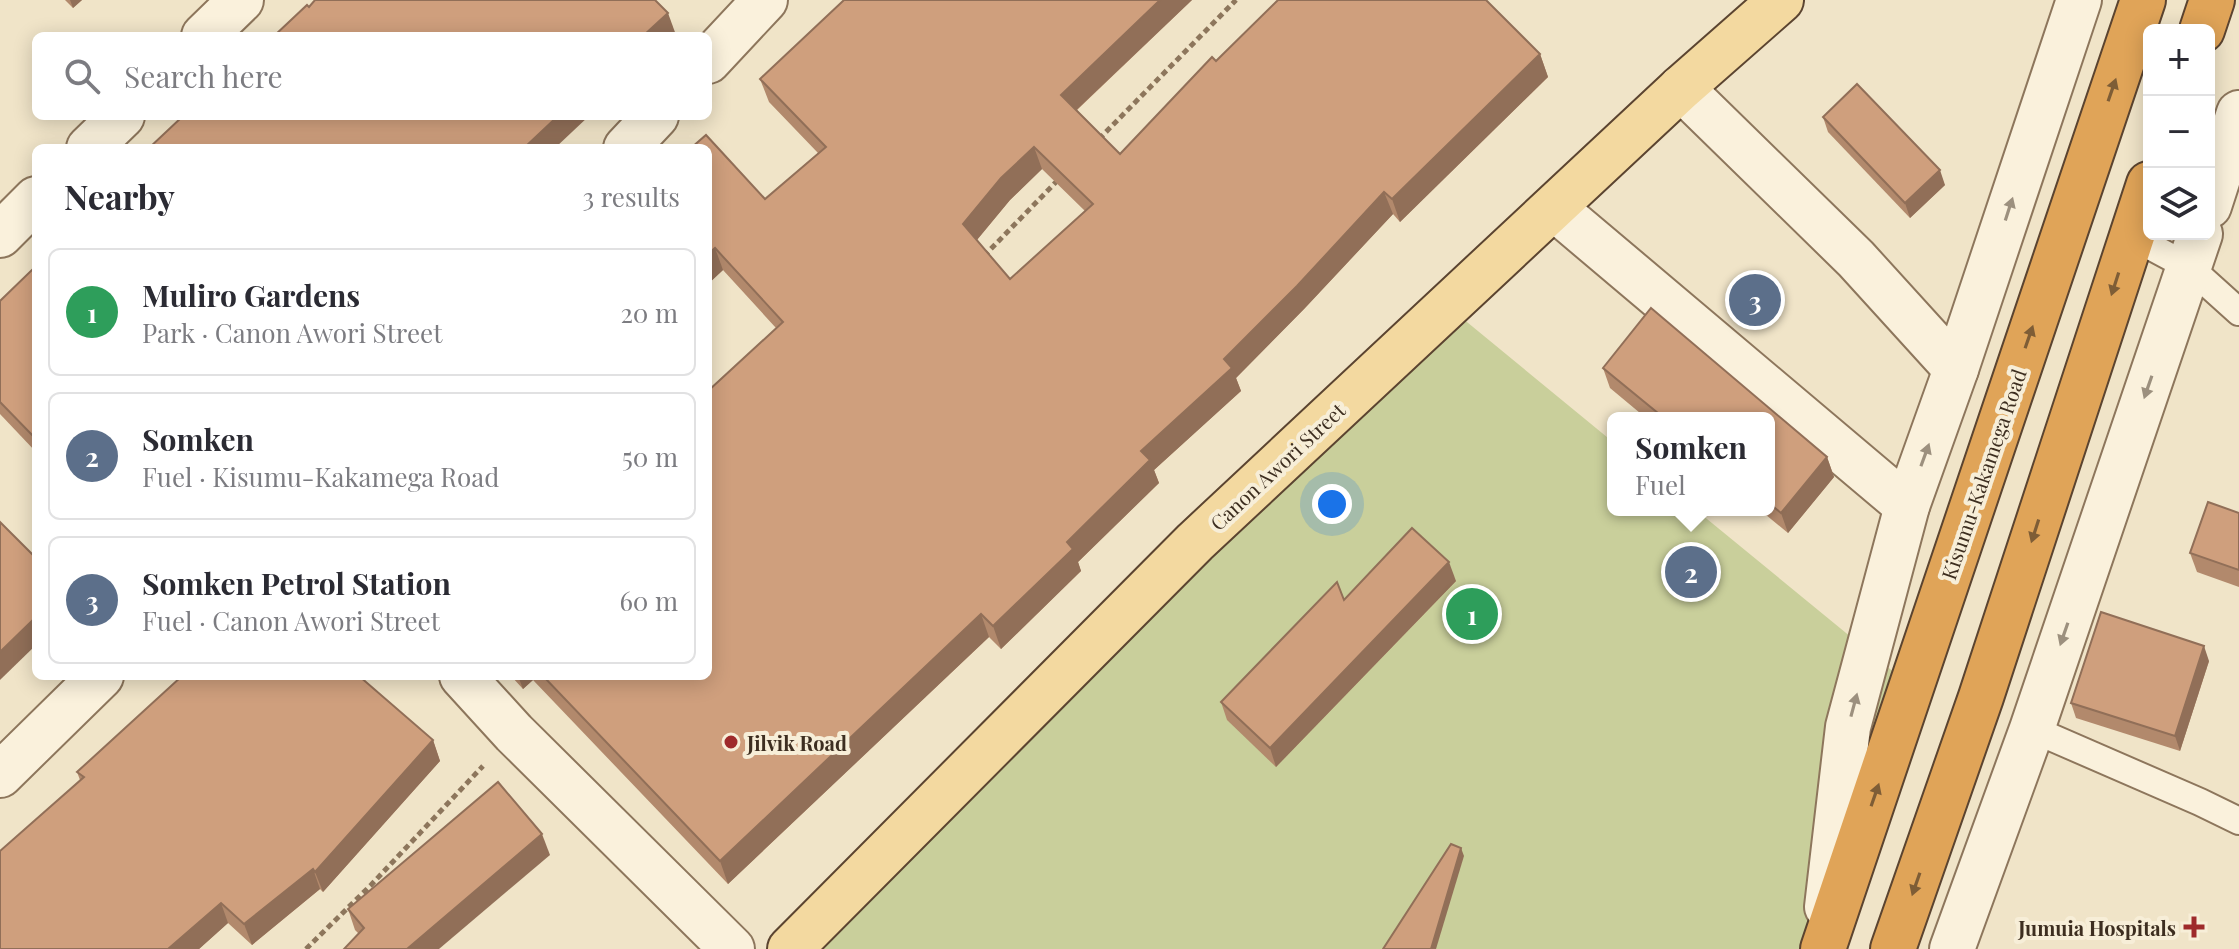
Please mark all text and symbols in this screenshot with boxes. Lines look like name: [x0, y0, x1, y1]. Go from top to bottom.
map controls: [2143, 24, 2215, 240]
button: +: [2143, 24, 2215, 96]
search box: [32, 32, 712, 120]
icon: search: [60, 54, 104, 98]
text: Search here: [124, 56, 283, 96]
one-way arrow: [2107, 78, 2119, 102]
button: −: [2143, 96, 2215, 168]
button: layers: [2143, 168, 2215, 240]
text: Nearby: [64, 173, 175, 219]
text: 3 results: [583, 179, 680, 214]
one-way arrow: [2004, 197, 2016, 221]
pin: 3: [1729, 270, 1781, 330]
one-way arrow: [2109, 272, 2121, 296]
text: Muliro Gardens: [142, 275, 360, 315]
text: 1: [87, 295, 97, 330]
text: 20 m: [620, 295, 678, 330]
text: Park · Canon Awori Street: [142, 315, 442, 350]
one-way arrow: [2024, 325, 2036, 349]
street label: Kisumu-Kakamega Road: [1934, 365, 2032, 583]
one-way arrow: [2142, 376, 2154, 400]
street label: Canon Awori Street: [1204, 396, 1351, 536]
popup: [1607, 412, 1775, 516]
text: Somken: [142, 419, 254, 459]
text: Somken: [1635, 427, 1747, 467]
text: 2: [85, 439, 99, 474]
text: 50 m: [622, 439, 678, 474]
one-way arrow: [1919, 443, 1932, 467]
text: Fuel · Kisumu-Kakamega Road: [142, 459, 499, 494]
text: Fuel: [1635, 467, 1686, 502]
your location: [1312, 484, 1352, 524]
one-way arrow: [2028, 520, 2041, 544]
pin: 2: [1665, 542, 1717, 602]
text: Somken Petrol Station: [142, 563, 451, 603]
text: 3: [86, 583, 98, 618]
text: 60 m: [619, 583, 678, 618]
pin: 1: [1446, 584, 1498, 644]
text: Fuel · Canon Awori Street: [142, 603, 440, 638]
one-way arrow: [2058, 622, 2070, 646]
one-way arrow: [1848, 693, 1861, 717]
place label: Jilvik Road: [746, 729, 847, 756]
marker: Jilvik Road: [722, 733, 740, 751]
one-way arrow: [1869, 783, 1881, 807]
one-way arrow: [1910, 872, 1922, 896]
place label: Jumuia Hospitals: [2017, 914, 2176, 941]
marker: Jumuia Hospitals: [2183, 916, 2205, 938]

